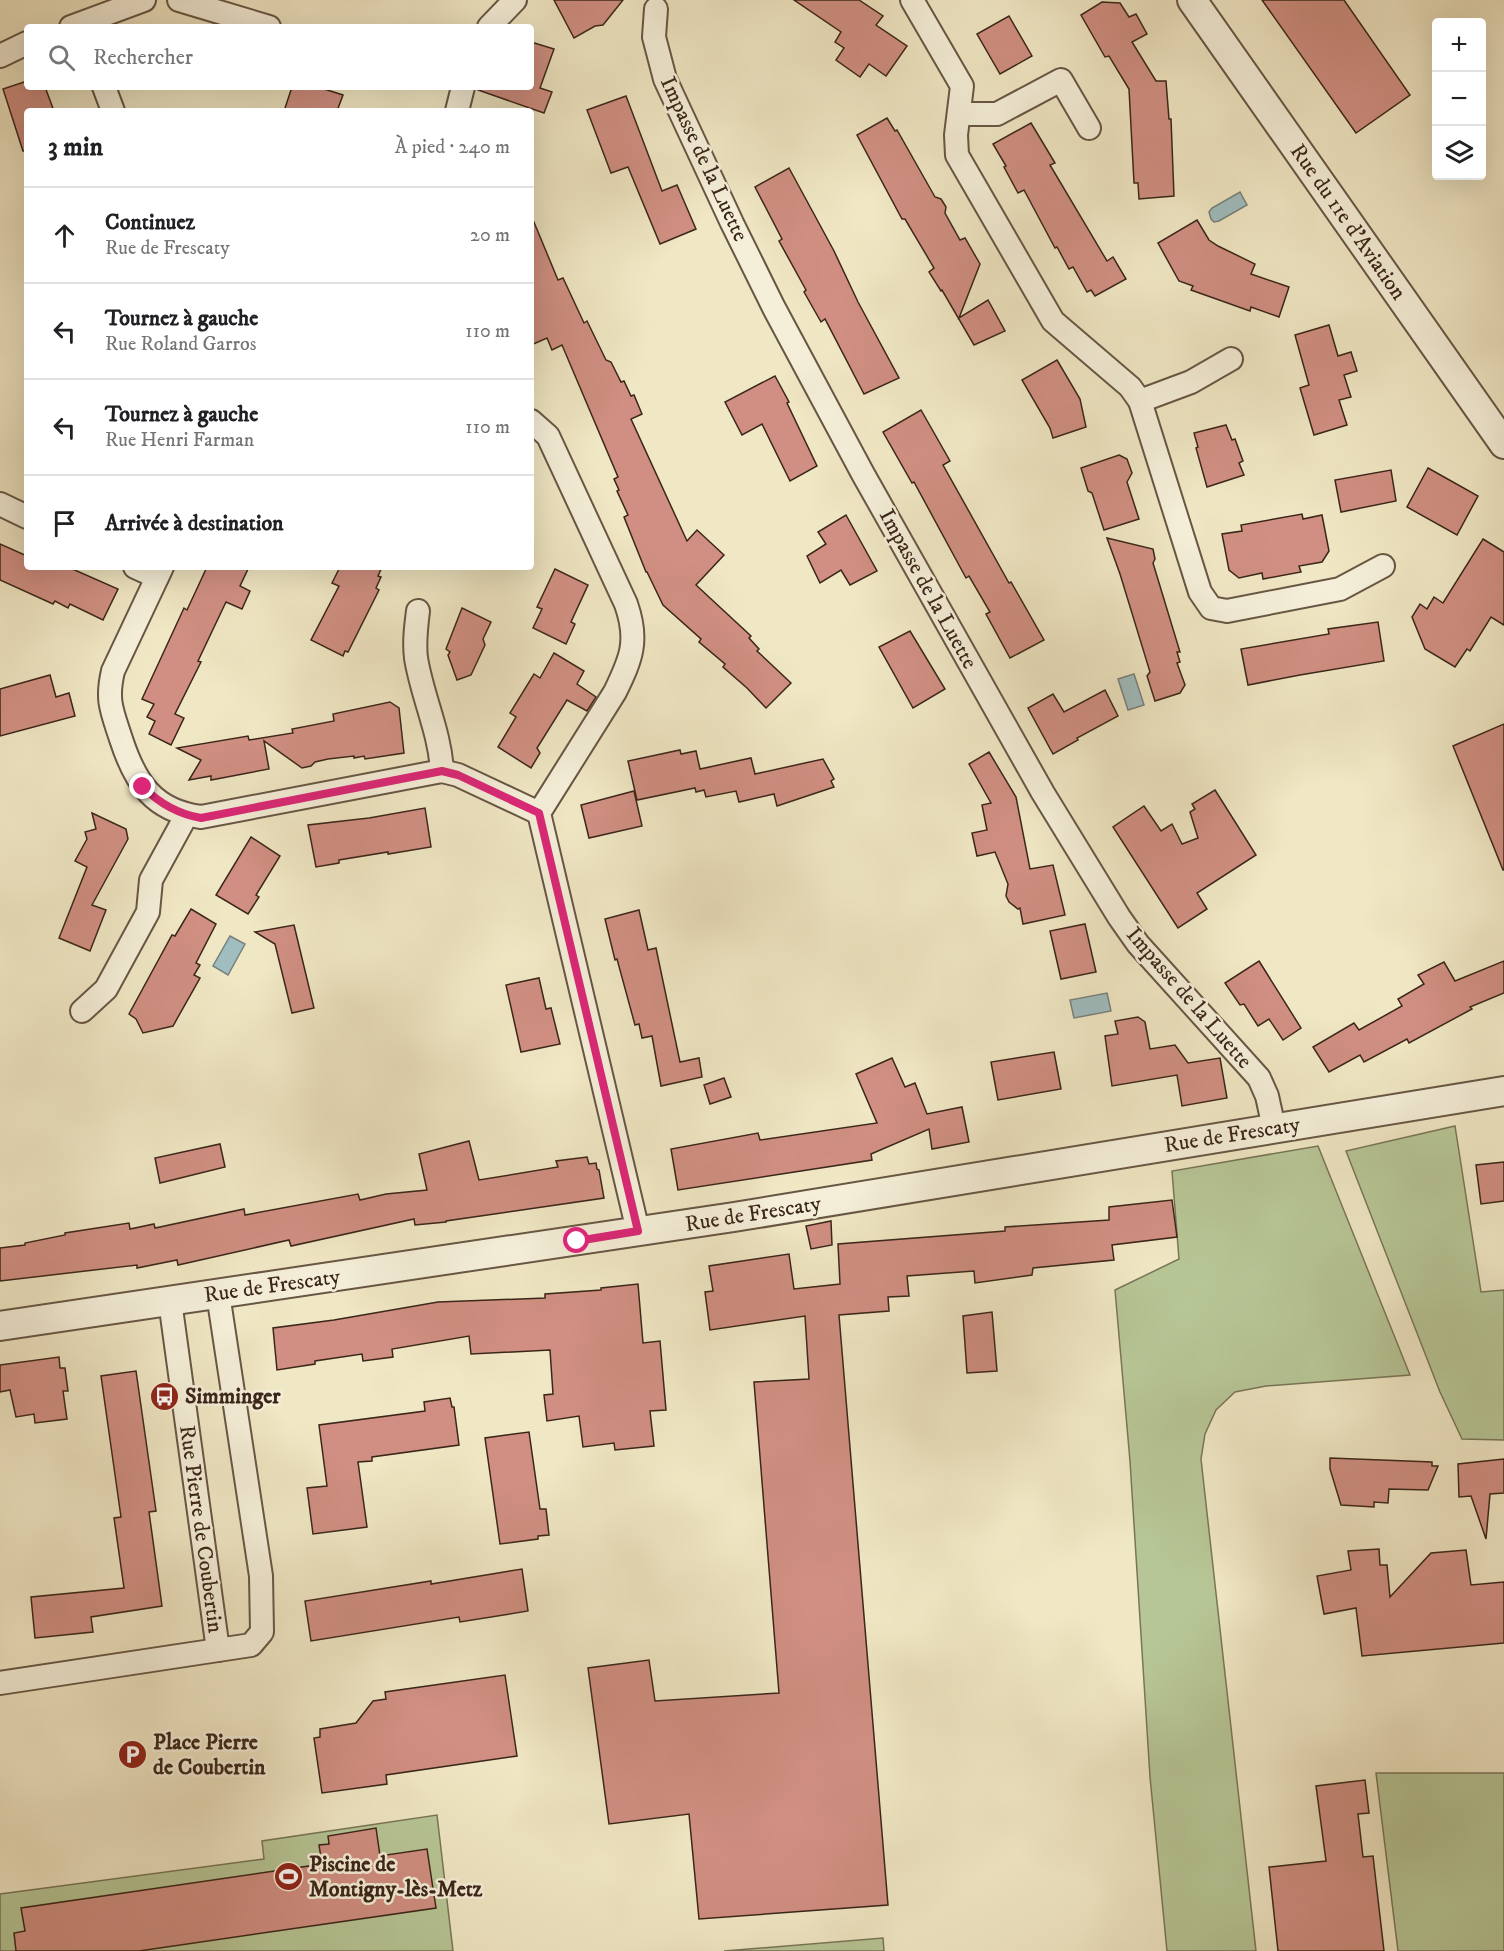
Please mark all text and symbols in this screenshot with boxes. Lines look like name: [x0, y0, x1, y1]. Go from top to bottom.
map controls: [1432, 18, 1486, 180]
button: +: [1432, 18, 1486, 72]
search box: [24, 24, 534, 90]
icon: search: [45, 41, 78, 74]
text: Rechercher: [93, 44, 193, 71]
street label: Impasse de la Luette: [654, 72, 754, 246]
button: −: [1432, 72, 1486, 126]
button: layers: [1432, 126, 1486, 180]
text: 3 min: [48, 131, 103, 164]
text: À pied · 240 m: [395, 135, 510, 160]
street label: Rue du 11e d'Aviation: [1284, 139, 1412, 306]
text: Continuez: [105, 209, 195, 236]
icon: ahead: [48, 219, 81, 252]
text: 20 m: [470, 223, 510, 248]
text: Rue de Frescaty: [105, 236, 230, 261]
text: Tournez à gauche: [105, 305, 258, 332]
icon: left: [48, 315, 81, 348]
text: 110 m: [465, 319, 510, 344]
text: Rue Roland Garros: [105, 332, 256, 357]
text: Tournez à gauche: [105, 401, 258, 428]
icon: left: [48, 411, 81, 444]
text: 110 m: [465, 415, 510, 440]
text: Rue Henri Farman: [105, 428, 254, 453]
street label: Impasse de la Luette: [873, 504, 983, 674]
icon: arrive: [48, 507, 81, 540]
text: Arrivée à destination: [105, 510, 284, 537]
route end: [129, 773, 155, 799]
street label: Impasse de la Luette: [1120, 922, 1258, 1074]
street label: Rue de Frescaty: [1162, 1111, 1302, 1159]
street label: Rue de Frescaty: [683, 1190, 823, 1238]
route start: [563, 1227, 589, 1253]
street label: Rue de Frescaty: [202, 1263, 342, 1309]
bus stop icon: Simminger: [148, 1380, 180, 1412]
place label: Simminger: [185, 1383, 281, 1410]
street label: Rue Pierre de Coubertin: [173, 1423, 229, 1635]
place label: Place Pierre de Coubertin: [153, 1729, 266, 1781]
parking icon: Place Pierre de Coubertin: [116, 1739, 148, 1771]
place label: Piscine de Montigny-lès-Metz: [309, 1851, 483, 1903]
sports icon: Piscine de Montigny-lès-Metz: [272, 1861, 304, 1893]

